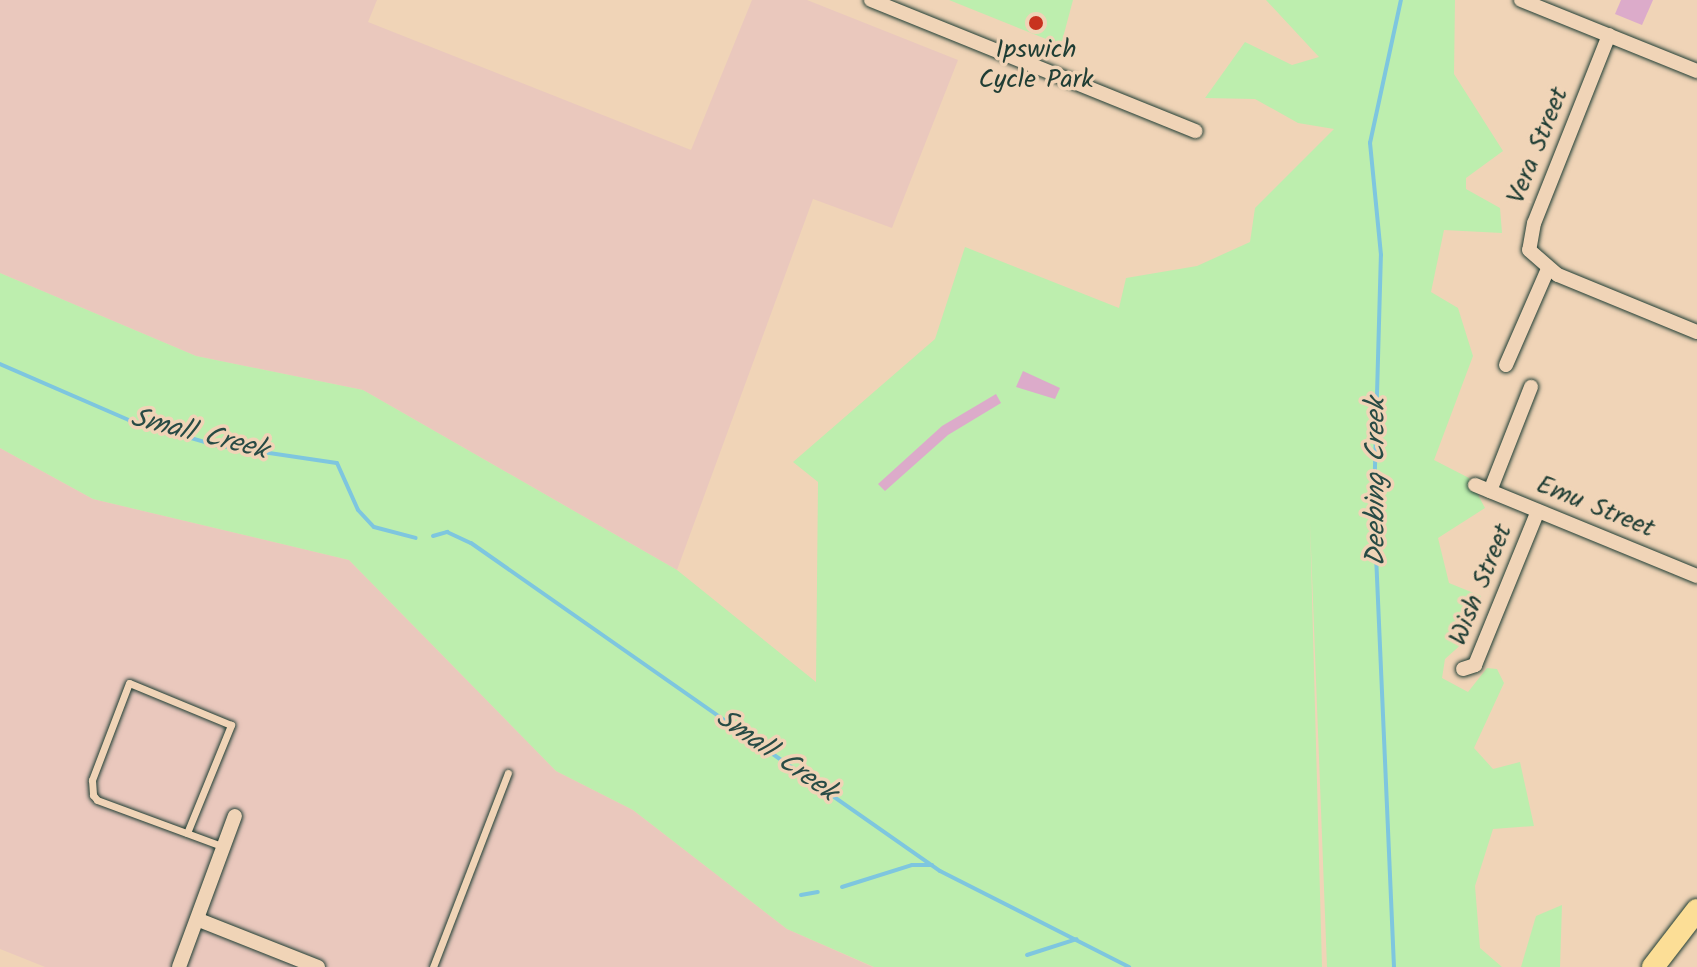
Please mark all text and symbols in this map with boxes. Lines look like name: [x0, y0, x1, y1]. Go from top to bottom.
marker: Ipswich Cycle Park: [1027, 14, 1045, 32]
place label: Ipswich Cycle Park: [979, 35, 1093, 96]
street label: Vera Street: [1502, 83, 1576, 209]
water label: Deebing Creek: [1360, 398, 1394, 566]
water label: Small Creek: [127, 402, 271, 468]
street label: Emu Street: [1531, 470, 1659, 546]
street label: Wish Street: [1444, 520, 1520, 650]
water label: Small Creek: [709, 702, 843, 810]

